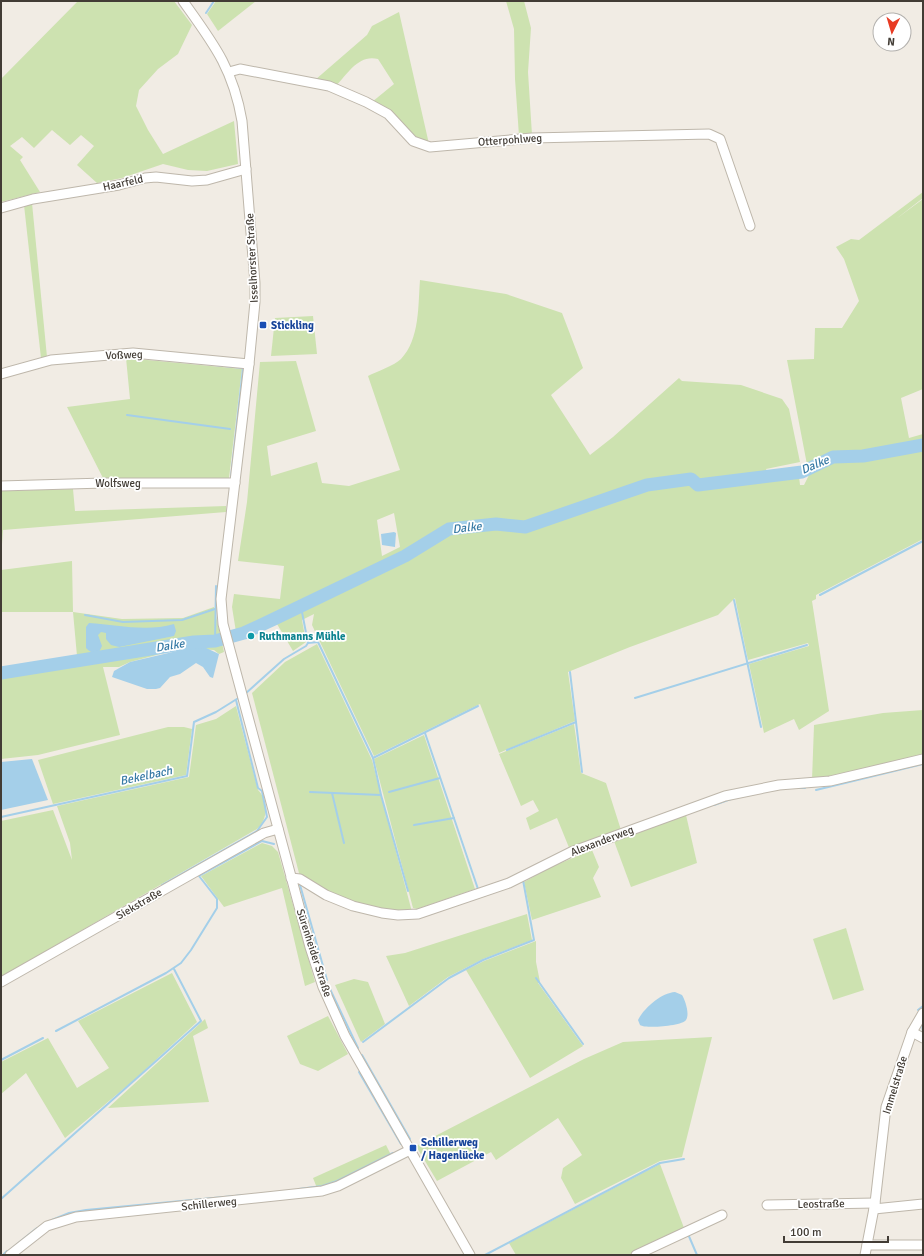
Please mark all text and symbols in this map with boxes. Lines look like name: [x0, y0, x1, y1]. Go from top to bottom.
north arrow: [872, 12, 912, 52]
text: N: [887, 35, 896, 48]
street label: Otterpohlweg: [478, 131, 543, 149]
street label: Haarfeld: [102, 172, 145, 194]
street label: Isselhorster Straße: [243, 213, 261, 303]
place label: Stickling: [271, 319, 314, 332]
marker: Stickling: [258, 320, 268, 330]
street label: Voßweg: [105, 348, 143, 362]
water label: Dalke: [799, 452, 832, 478]
street label: Wolfsweg: [95, 477, 141, 490]
water label: Dalke: [452, 519, 483, 537]
place label: Ruthmanns Mühle: [259, 630, 346, 643]
marker: Ruthmanns Mühle: [246, 631, 256, 641]
water label: Dalke: [154, 636, 187, 656]
water label: Bekelbach: [118, 763, 174, 789]
street label: Alexanderweg: [569, 823, 636, 859]
street label: Siekstraße: [114, 886, 164, 922]
street label: Sürenheider Straße: [294, 907, 334, 999]
street label: Immelstraße: [880, 1054, 910, 1116]
place label: Schillerweg / Hagenlücke: [421, 1136, 485, 1162]
marker: Schillerweg / Hagenlücke: [408, 1143, 418, 1153]
street label: Schillerweg: [181, 1195, 237, 1213]
street label: Leostraße: [797, 1197, 845, 1211]
scale bar: [784, 1218, 888, 1244]
text: 100 m: [790, 1225, 822, 1240]

